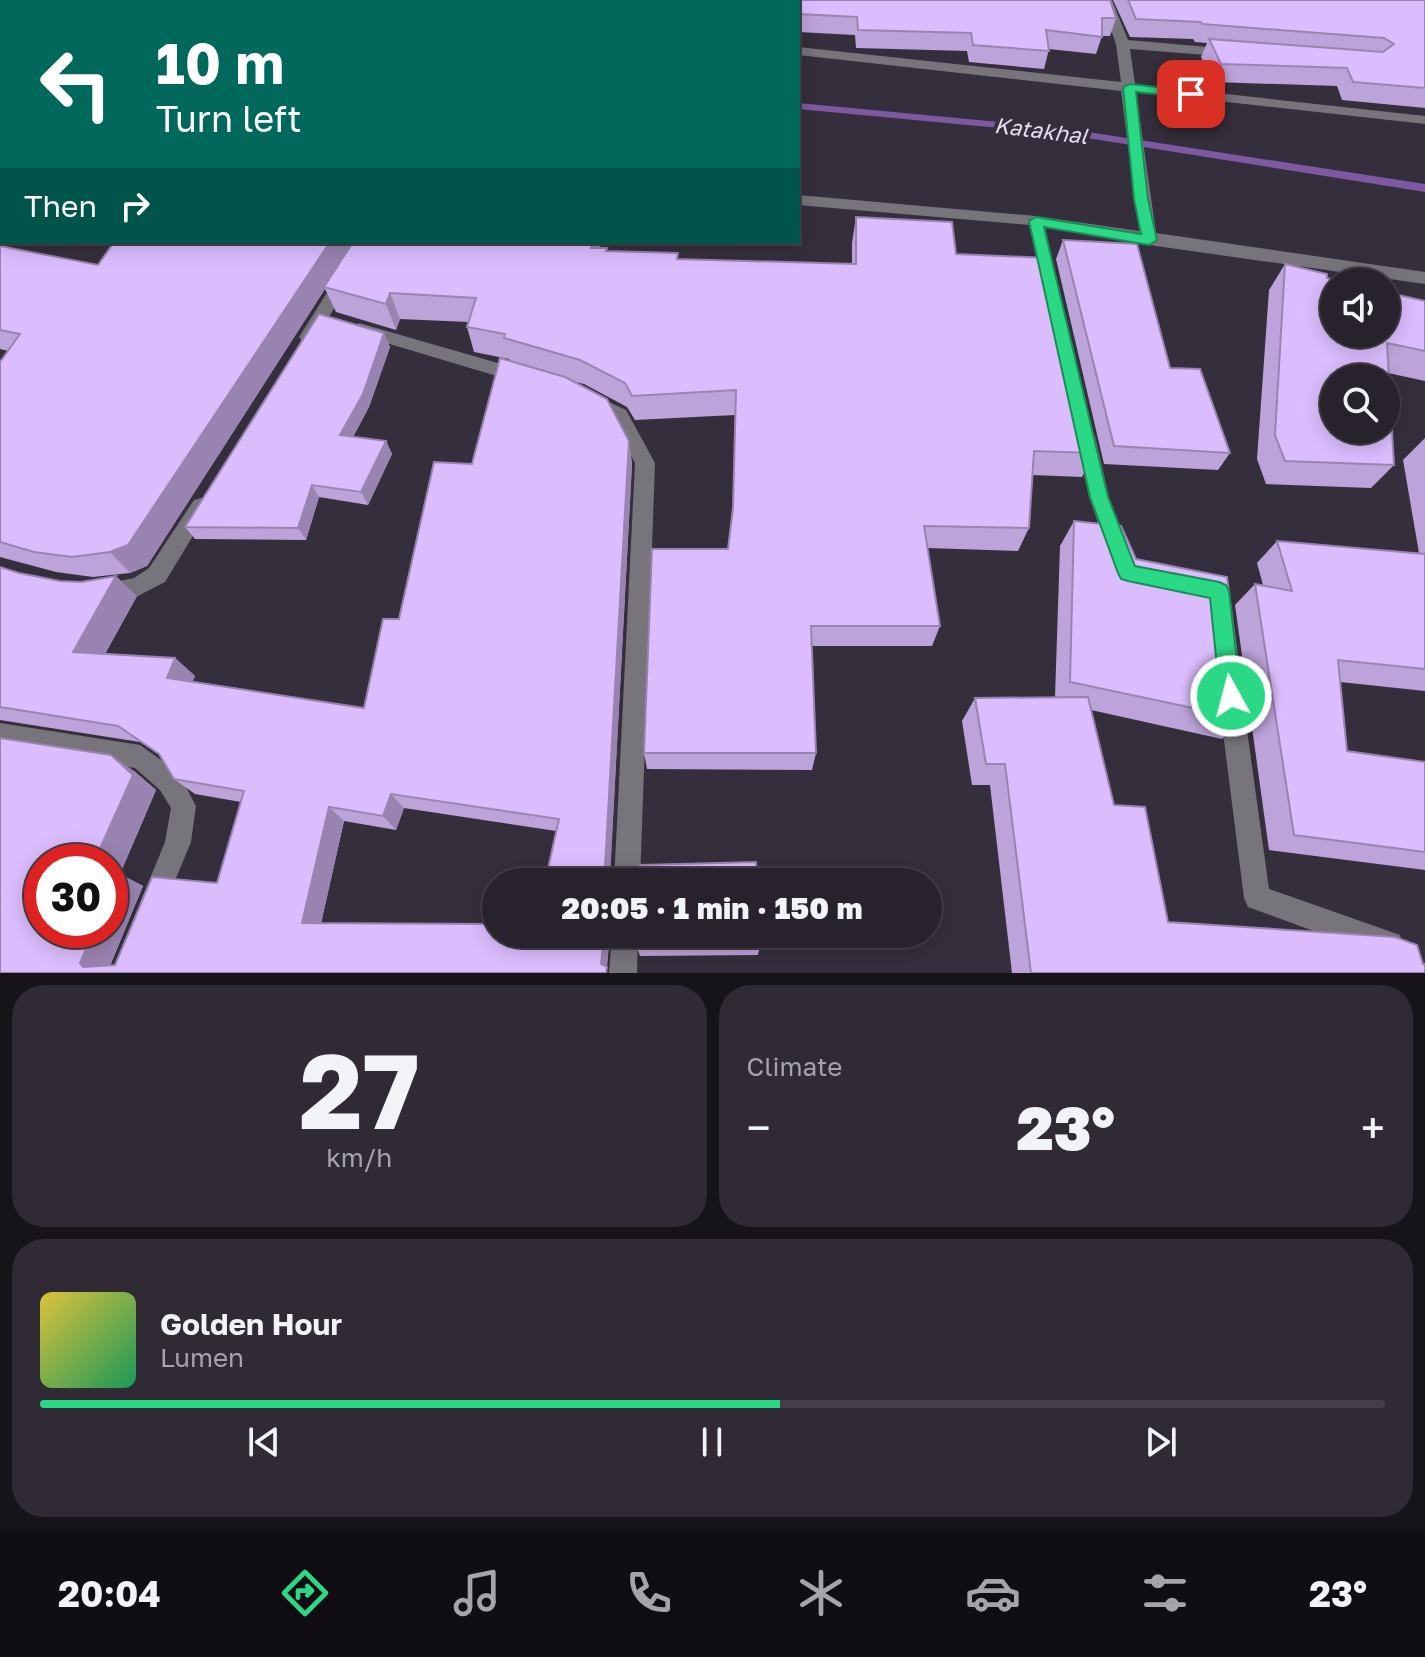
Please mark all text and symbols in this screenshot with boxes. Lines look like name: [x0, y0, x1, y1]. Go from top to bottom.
text: 10 m: [156, 29, 284, 96]
icon: left: [24, 32, 128, 136]
pin: [1157, 60, 1225, 128]
icon: arrive: [1169, 72, 1213, 116]
text: Turn left: [156, 97, 302, 140]
water label: Katakhal: [993, 111, 1090, 149]
icon: right: [113, 184, 157, 228]
text: Then: [24, 188, 97, 224]
map controls: [1320, 268, 1400, 444]
button: sound: [1320, 268, 1400, 348]
button: search: [1320, 364, 1400, 444]
position arrow: [1189, 654, 1273, 738]
speed limit sign: 30: [24, 844, 128, 948]
text: 20:05 · 1 min · 150 m: [561, 890, 863, 926]
text: 27: [299, 1027, 419, 1152]
text: Climate: [747, 1051, 842, 1082]
text: 23°: [1017, 1091, 1115, 1163]
text: −: [747, 1101, 771, 1154]
text: +: [1361, 1101, 1385, 1154]
text: km/h: [326, 1142, 392, 1173]
text: Golden Hour: [160, 1306, 342, 1342]
text: Lumen: [160, 1342, 244, 1373]
icon: previous: [242, 1420, 286, 1464]
icon: pause: [690, 1420, 734, 1464]
icon: next: [1139, 1420, 1183, 1464]
icon: directions: [277, 1565, 333, 1621]
icon: music: [449, 1565, 505, 1621]
icon: phone: [621, 1565, 677, 1621]
icon: climate: [793, 1565, 849, 1621]
icon: car: [965, 1565, 1021, 1621]
icon: filters: [1137, 1565, 1193, 1621]
text: 20:04: [58, 1572, 161, 1615]
text: 23°: [1309, 1572, 1367, 1615]

